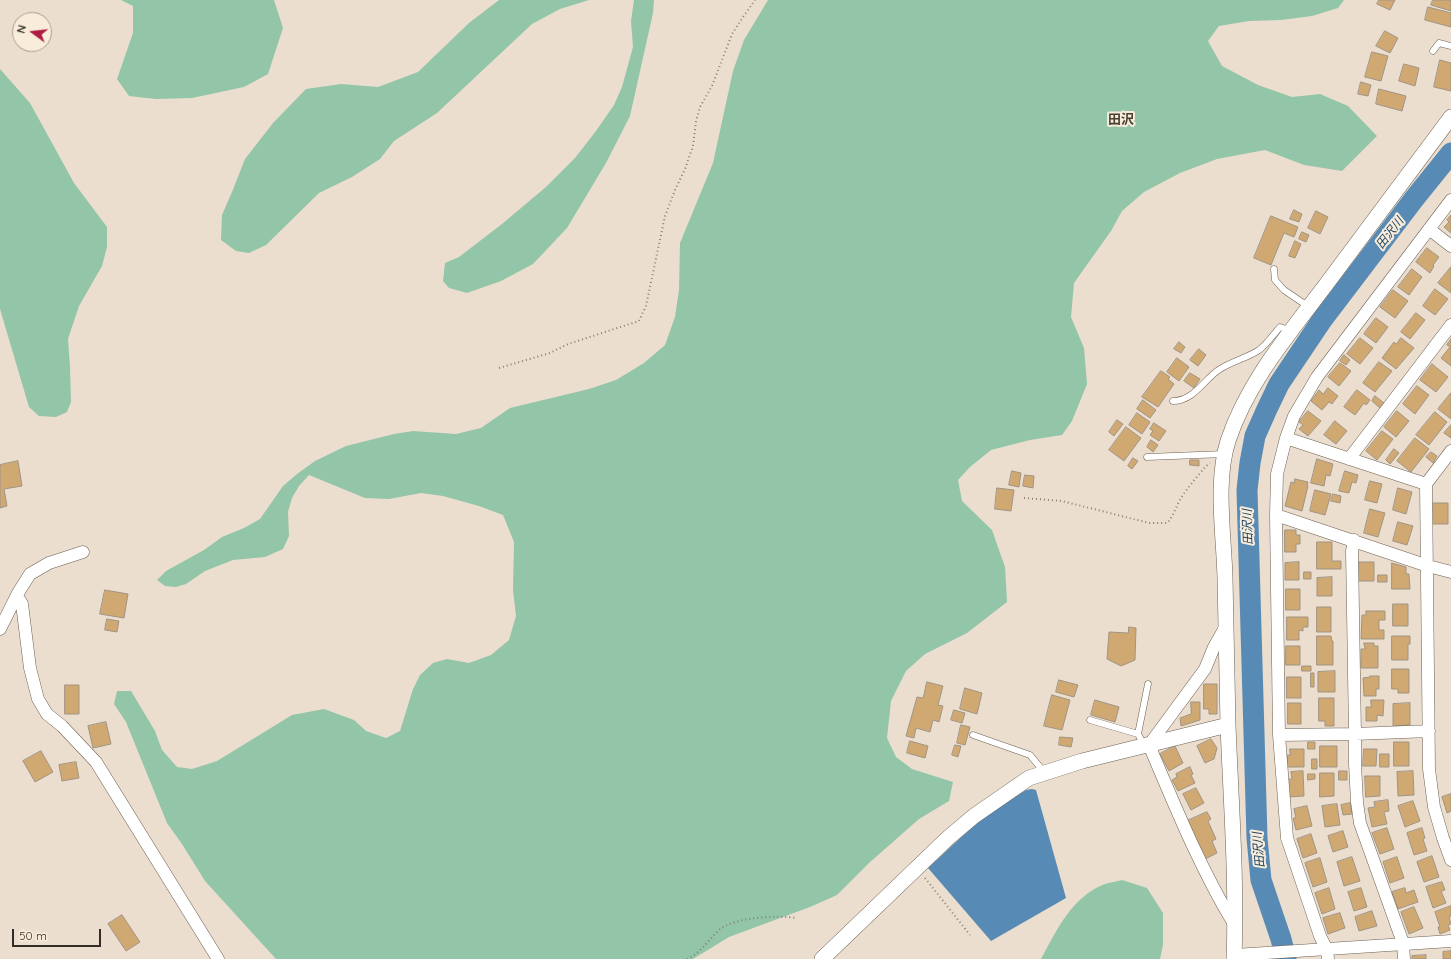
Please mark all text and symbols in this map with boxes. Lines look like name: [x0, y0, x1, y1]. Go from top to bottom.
north arrow: [12, 12, 52, 52]
text: N: [14, 23, 29, 35]
district label: 田沢: [1108, 112, 1134, 128]
water label: 田沢川: [1373, 214, 1407, 252]
water label: 田沢川: [1240, 509, 1256, 545]
water label: 田沢川: [1250, 831, 1268, 869]
scale bar: [14, 921, 103, 947]
text: 50 m: [19, 928, 47, 943]

